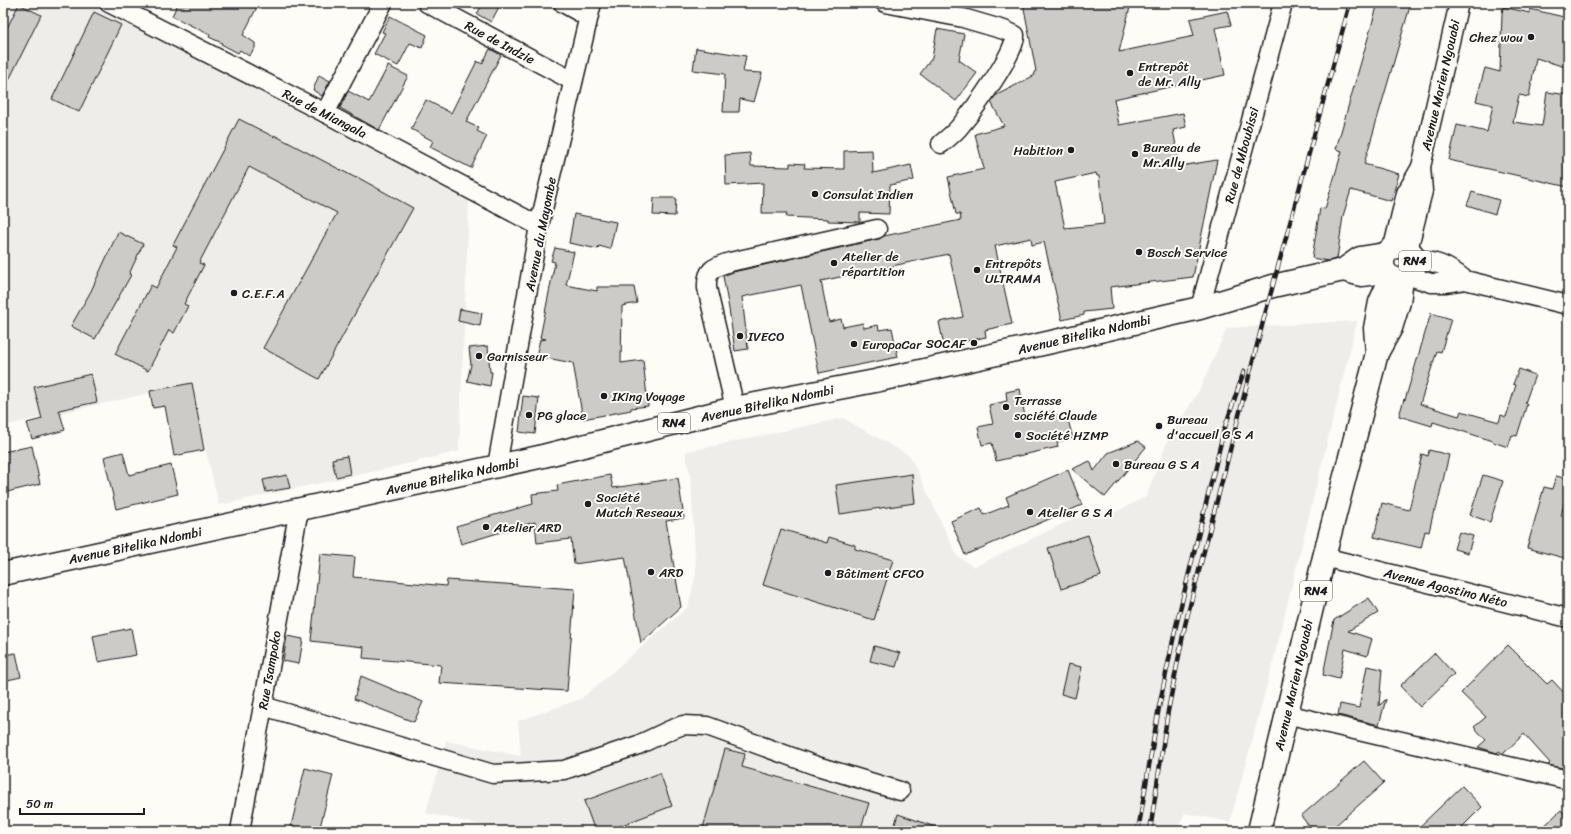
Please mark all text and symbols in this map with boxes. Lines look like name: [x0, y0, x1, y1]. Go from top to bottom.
street label: Rue de Indzie: [460, 14, 539, 71]
street label: Avenue Marien Ngouabi: [1414, 17, 1467, 154]
place label: Chez wou: [1469, 26, 1523, 49]
marker: Chez wou: [1526, 32, 1536, 42]
place label: Entrepôt de Mr. Ally: [1138, 55, 1201, 93]
marker: Entrepôt de Mr. Ally: [1125, 68, 1135, 78]
street label: Rue de Miangala: [278, 82, 372, 145]
street label: Rue de Mboubissi: [1218, 104, 1265, 206]
place label: Bureau de Mr.Ally: [1143, 136, 1201, 174]
place label: Habition: [1014, 139, 1063, 162]
marker: Habition: [1066, 145, 1076, 155]
marker: Bureau de Mr.Ally: [1130, 149, 1140, 159]
street label: Avenue du Mayombe: [518, 175, 563, 294]
place label: Consulat Indien: [823, 183, 913, 206]
marker: Consulat Indien: [810, 189, 820, 199]
place label: Bosch Service: [1147, 241, 1228, 264]
place label: Atelier de répartition: [841, 245, 905, 283]
marker: Bosch Service: [1134, 247, 1144, 257]
road number: RN4: [1399, 251, 1431, 271]
place label: Entrepôts ULTRAMA: [985, 252, 1042, 290]
marker: Atelier de répartition: [829, 258, 839, 268]
marker: Entrepôts ULTRAMA: [972, 265, 982, 275]
place label: C.E.F.A: [242, 282, 285, 305]
marker: C.E.F.A: [229, 288, 239, 298]
street label: Avenue Bitelika Ndombi: [1014, 308, 1153, 361]
place label: IVECO: [747, 325, 785, 348]
marker: IVECO: [735, 331, 745, 341]
place label: SOCAF: [926, 332, 967, 355]
place label: EuropaCar: [862, 333, 922, 356]
marker: SOCAF: [969, 338, 979, 348]
marker: EuropaCar: [849, 339, 859, 349]
place label: Garnisseur: [487, 345, 548, 368]
marker: Garnisseur: [474, 351, 484, 361]
street label: Avenue Bitelika Ndombi: [697, 378, 836, 429]
place label: IKing Voyage: [611, 385, 686, 408]
place label: Terrasse société Claude: [1013, 389, 1097, 427]
marker: IKing Voyage: [599, 391, 609, 401]
marker: Terrasse société Claude: [1001, 402, 1011, 412]
place label: PG glace: [537, 404, 587, 427]
place label: Bureau d'accueil G S A: [1167, 408, 1254, 446]
marker: PG glace: [524, 410, 534, 420]
road number: RN4: [658, 413, 690, 433]
marker: Bureau d'accueil G S A: [1154, 421, 1164, 431]
place label: Société HZMP: [1026, 424, 1108, 447]
marker: Société HZMP: [1013, 430, 1023, 440]
street label: Avenue Bitelika Ndombi: [382, 451, 521, 502]
place label: Bureau G S A: [1124, 453, 1200, 476]
marker: Bureau G S A: [1111, 459, 1121, 469]
place label: Société Mutch Reseaux: [596, 486, 683, 524]
marker: Société Mutch Reseaux: [583, 499, 593, 509]
place label: Atelier G S A: [1037, 501, 1113, 524]
marker: Atelier G S A: [1025, 507, 1035, 517]
place label: Atelier ARD: [493, 516, 562, 539]
street label: Avenue Bitelika Ndombi: [65, 520, 204, 571]
marker: Atelier ARD: [481, 522, 491, 532]
place label: ARD: [658, 561, 683, 584]
street label: Avenue Agostino Néto: [1381, 561, 1510, 614]
place label: Bâtiment CFCO: [836, 562, 924, 585]
marker: ARD: [646, 567, 656, 577]
marker: Bâtiment CFCO: [823, 568, 833, 578]
road number: RN4: [1300, 581, 1332, 601]
street label: Avenue Marien Ngouabi: [1267, 617, 1320, 754]
street label: Rue Tsampoko: [251, 628, 288, 712]
scale bar: [20, 790, 144, 816]
text: 50 m: [26, 793, 53, 815]

